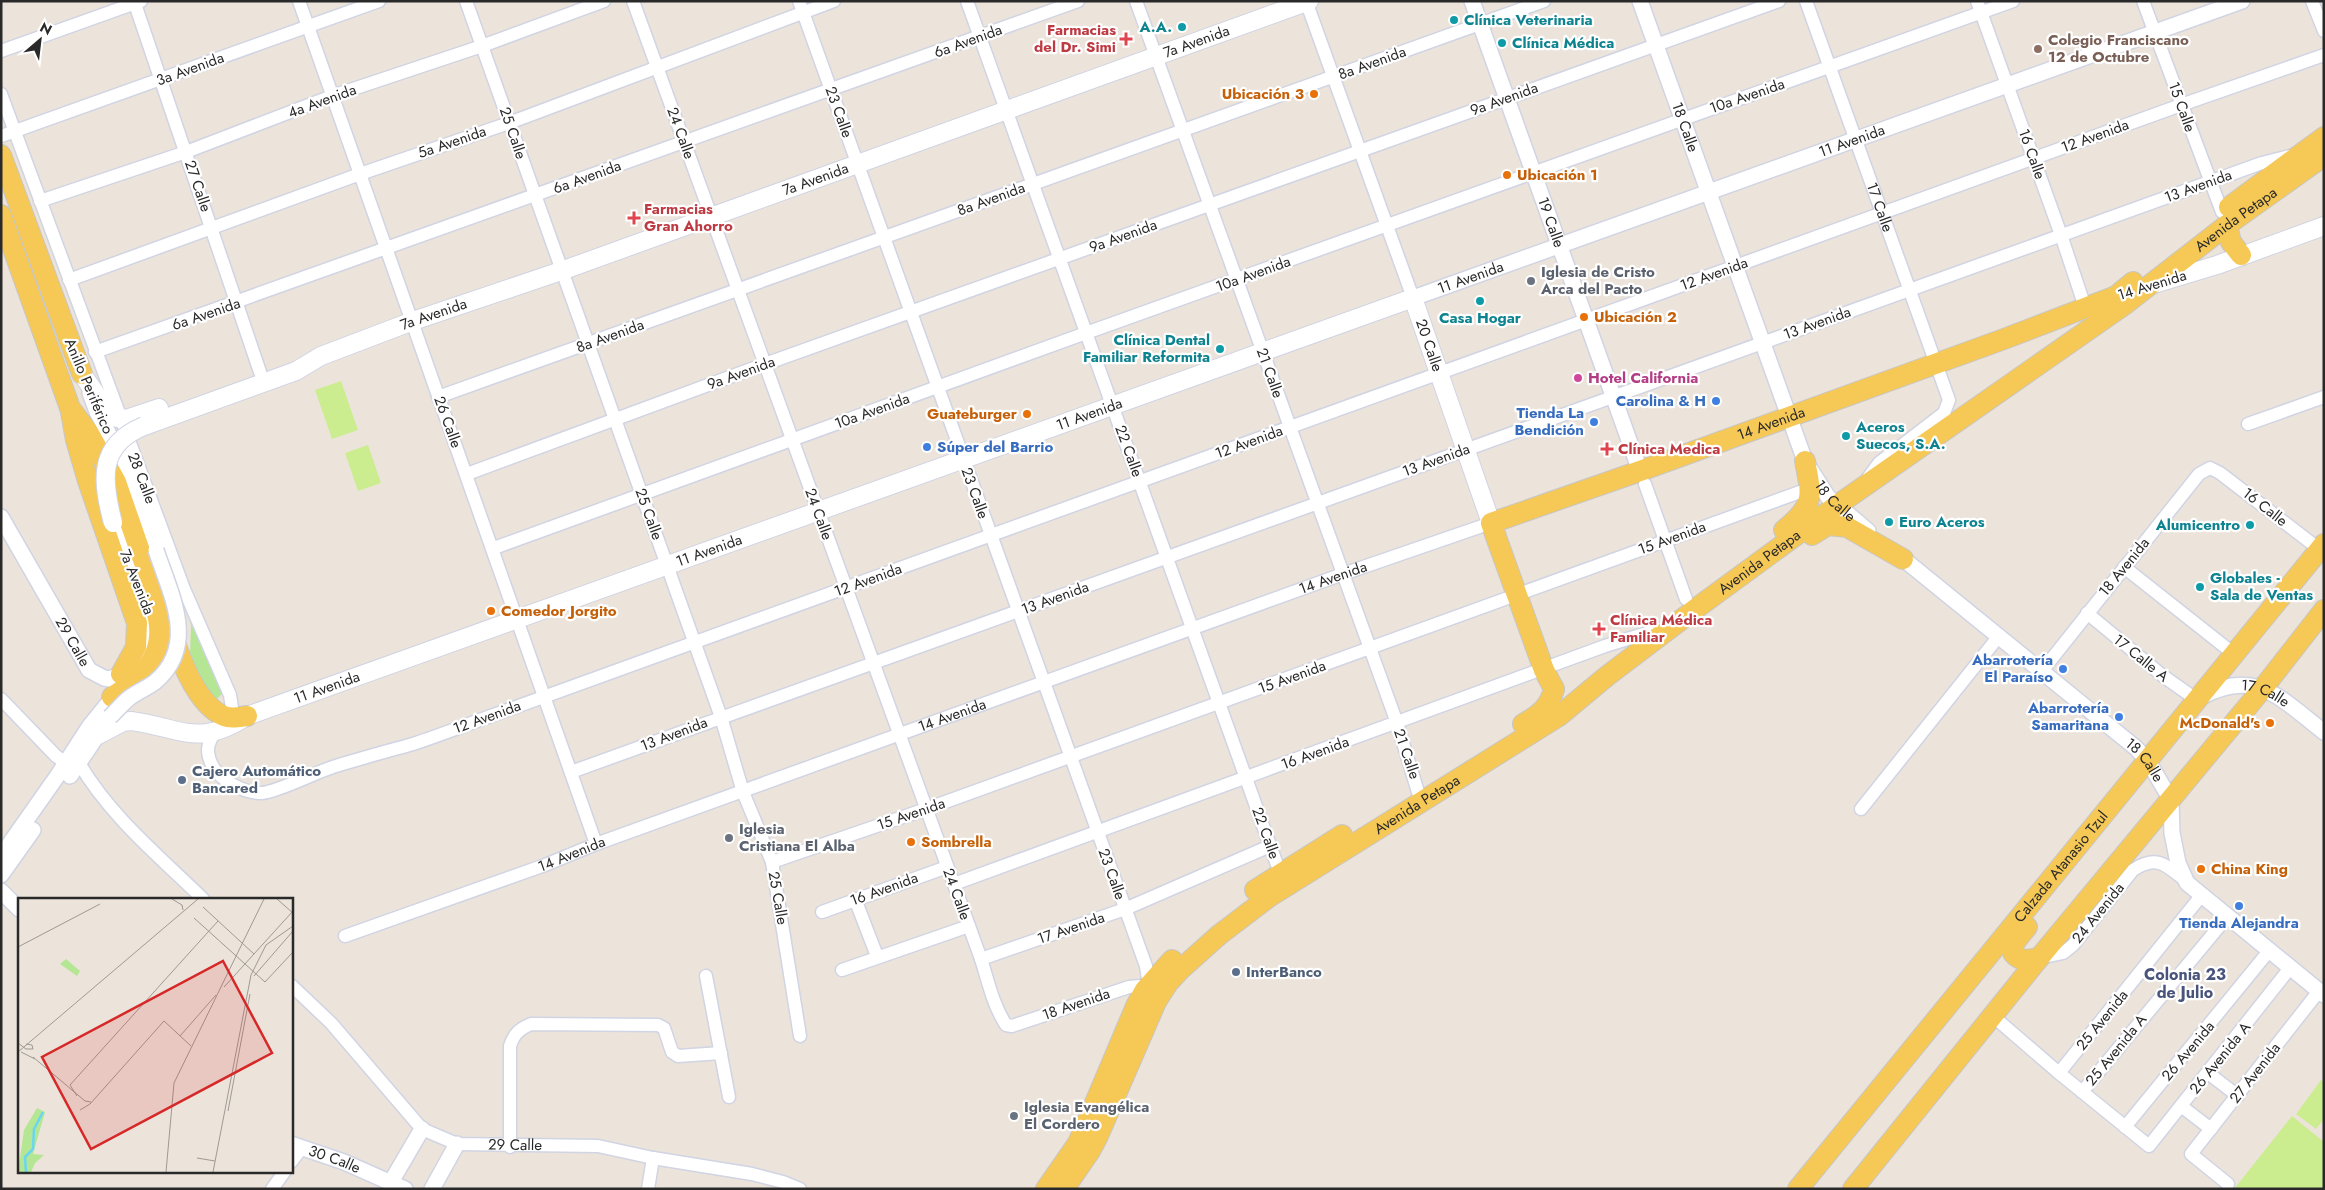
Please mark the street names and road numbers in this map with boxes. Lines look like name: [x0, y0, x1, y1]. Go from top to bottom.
street label: 6a Avenida: [931, 18, 1005, 64]
street label: 7a Avenida: [1160, 20, 1233, 64]
street label: 8a Avenida: [1335, 41, 1409, 85]
street label: 3a Avenida: [153, 47, 227, 91]
street label: 10a Avenida: [1706, 73, 1788, 119]
street label: 9a Avenida: [1467, 77, 1541, 121]
street label: 4a Avenida: [285, 78, 359, 124]
street label: 15 Calle: [2163, 79, 2201, 135]
street label: 23 Calle: [820, 83, 859, 141]
street label: 18 Calle: [1666, 99, 1704, 155]
street label: 25 Calle: [494, 104, 532, 162]
street label: 24 Calle: [661, 104, 701, 162]
street label: 12 Avenida: [2058, 114, 2132, 158]
street label: 11 Avenida: [1816, 119, 1888, 163]
street label: 5a Avenida: [415, 120, 489, 164]
street label: 16 Calle: [2013, 126, 2051, 182]
street label: 6a Avenida: [550, 154, 624, 200]
street label: 27 Calle: [179, 157, 217, 215]
street label: 7a Avenida: [779, 157, 852, 201]
street label: 13 Avenida: [2161, 164, 2235, 208]
street label: 8a Avenida: [954, 177, 1028, 221]
street label: 17 Calle: [1861, 179, 1899, 235]
street label: Avenida Petapa: [2190, 182, 2282, 257]
street label: 19 Calle: [1532, 194, 1570, 251]
street label: 9a Avenida: [1086, 214, 1160, 258]
street label: 10a Avenida: [1212, 250, 1294, 298]
street label: 12 Avenida: [1677, 252, 1751, 296]
street label: 11 Avenida: [1434, 255, 1507, 299]
street label: 14 Avenida: [2115, 264, 2189, 306]
street label: 6a Avenida: [169, 292, 243, 336]
street label: 7a Avenida: [397, 293, 470, 336]
street label: 13 Avenida: [1780, 301, 1854, 345]
street label: 8a Avenida: [573, 314, 647, 358]
street label: 20 Calle: [1410, 316, 1449, 375]
street label: Anillo Periférico: [59, 335, 119, 437]
street label: 21 Calle: [1251, 345, 1289, 401]
street label: 9a Avenida: [704, 351, 778, 395]
street label: 10a Avenida: [831, 387, 913, 435]
street label: 11 Avenida: [1053, 392, 1125, 436]
street label: 26 Calle: [428, 393, 468, 451]
street label: 14 Avenida: [1734, 401, 1808, 446]
street label: 12 Avenida: [1212, 420, 1286, 464]
street label: 22 Calle: [1109, 422, 1149, 480]
street label: 13 Avenida: [1399, 438, 1473, 482]
street label: 28 Calle: [122, 449, 162, 507]
street label: 23 Calle: [956, 464, 995, 522]
street label: 18 Calle: [1809, 476, 1861, 527]
street label: 16 Calle: [2238, 482, 2292, 532]
street label: 25 Calle: [629, 485, 669, 543]
street label: 24 Calle: [799, 485, 839, 543]
street label: 15 Avenida: [1635, 516, 1709, 560]
street label: Avenida Petapa: [1714, 524, 1805, 600]
street label: 11 Avenida: [673, 528, 745, 572]
street label: 18 Avenida: [2093, 533, 2155, 601]
street label: 7a Avenida: [114, 546, 160, 618]
street label: 14 Avenida: [1296, 556, 1370, 600]
street label: 12 Avenida: [831, 558, 905, 602]
street label: 13 Avenida: [1018, 576, 1092, 620]
street label: 29 Calle: [50, 613, 96, 671]
street label: 17 Calle A: [2109, 629, 2174, 687]
street label: 15 Avenida: [1255, 655, 1329, 699]
street label: 11 Avenida: [291, 665, 363, 709]
street label: 17 Calle: [2241, 674, 2294, 713]
street label: 14 Avenida: [915, 693, 989, 738]
street label: 12 Avenida: [450, 695, 524, 739]
street label: 13 Avenida: [637, 711, 711, 757]
street label: 21 Calle: [1388, 726, 1426, 782]
street label: 16 Avenida: [1278, 731, 1352, 775]
street label: 18 Calle: [2120, 732, 2169, 787]
street label: Avenida Petapa: [1370, 769, 1464, 840]
street label: 15 Avenida: [874, 792, 948, 836]
street label: 22 Calle: [1246, 804, 1286, 862]
street label: Calzada Atanasio Tzul: [2009, 806, 2113, 927]
street label: 14 Avenida: [535, 831, 608, 878]
street label: 23 Calle: [1093, 845, 1132, 903]
street label: 24 Calle: [937, 865, 977, 923]
street label: 16 Avenida: [847, 867, 921, 911]
street label: 25 Calle: [763, 870, 794, 927]
street label: 24 Avenida: [2067, 878, 2129, 948]
street label: 17 Avenida: [1034, 906, 1108, 950]
street label: 18 Avenida: [1039, 982, 1113, 1026]
street label: 25 Avenida: [2071, 985, 2133, 1055]
street label: 25 Avenida A: [2080, 1009, 2152, 1091]
street label: 26 Avenida: [2156, 1016, 2220, 1086]
street label: 26 Avenida A: [2184, 1017, 2256, 1099]
street label: 27 Avenida: [2224, 1038, 2286, 1108]
street label: 29 Calle: [488, 1133, 542, 1156]
street label: 30 Calle: [306, 1140, 364, 1179]

